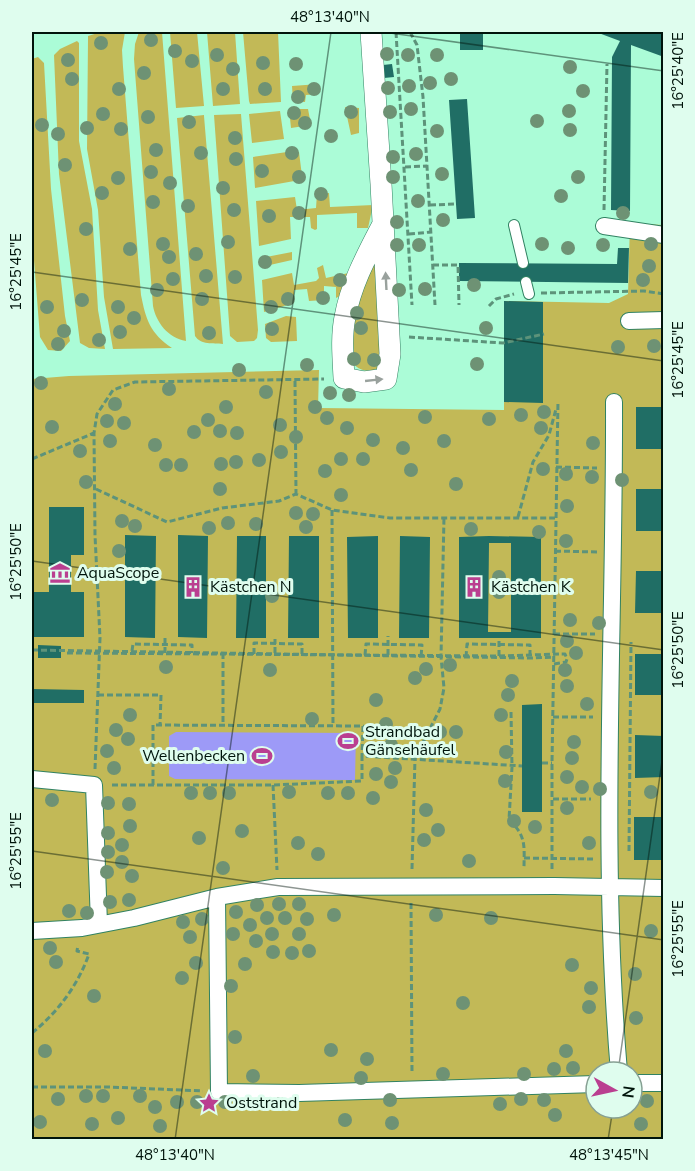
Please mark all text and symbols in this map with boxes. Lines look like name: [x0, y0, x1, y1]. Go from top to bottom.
text: 48°13'40"N: [290, 7, 370, 27]
text: 16°25'40"E: [668, 32, 688, 110]
text: 16°25'45"E: [6, 233, 26, 311]
one-way arrow: [381, 271, 390, 290]
text: 16°25'45"E: [668, 321, 688, 399]
one-way arrow: [364, 375, 383, 385]
text: 16°25'50"E: [6, 523, 26, 601]
museum icon: AquaScope: [48, 561, 72, 585]
place label: AquaScope: [77, 562, 159, 584]
building icon: Kästchen N: [181, 575, 205, 599]
building icon: Kästchen K: [462, 575, 486, 599]
place label: Kästchen N: [210, 576, 292, 598]
place label: Kästchen K: [491, 576, 572, 598]
text: 16°25'50"E: [668, 611, 688, 689]
place label: Strandbad Gänsehäufel: [365, 721, 456, 761]
sports icon: Strandbad Gänsehäufel: [336, 729, 360, 753]
sports icon: Wellenbecken: [250, 744, 274, 768]
place label: Wellenbecken: [142, 745, 245, 767]
text: 16°25'55"E: [6, 812, 26, 890]
text: 16°25'55"E: [668, 900, 688, 978]
north arrow: [584, 1060, 644, 1120]
text: N: [616, 1084, 640, 1099]
place icon: Oststrand: [197, 1091, 221, 1115]
place label: Oststrand: [226, 1092, 297, 1114]
text: 48°13'40"N: [135, 1145, 215, 1165]
text: 48°13'45"N: [569, 1145, 649, 1165]

